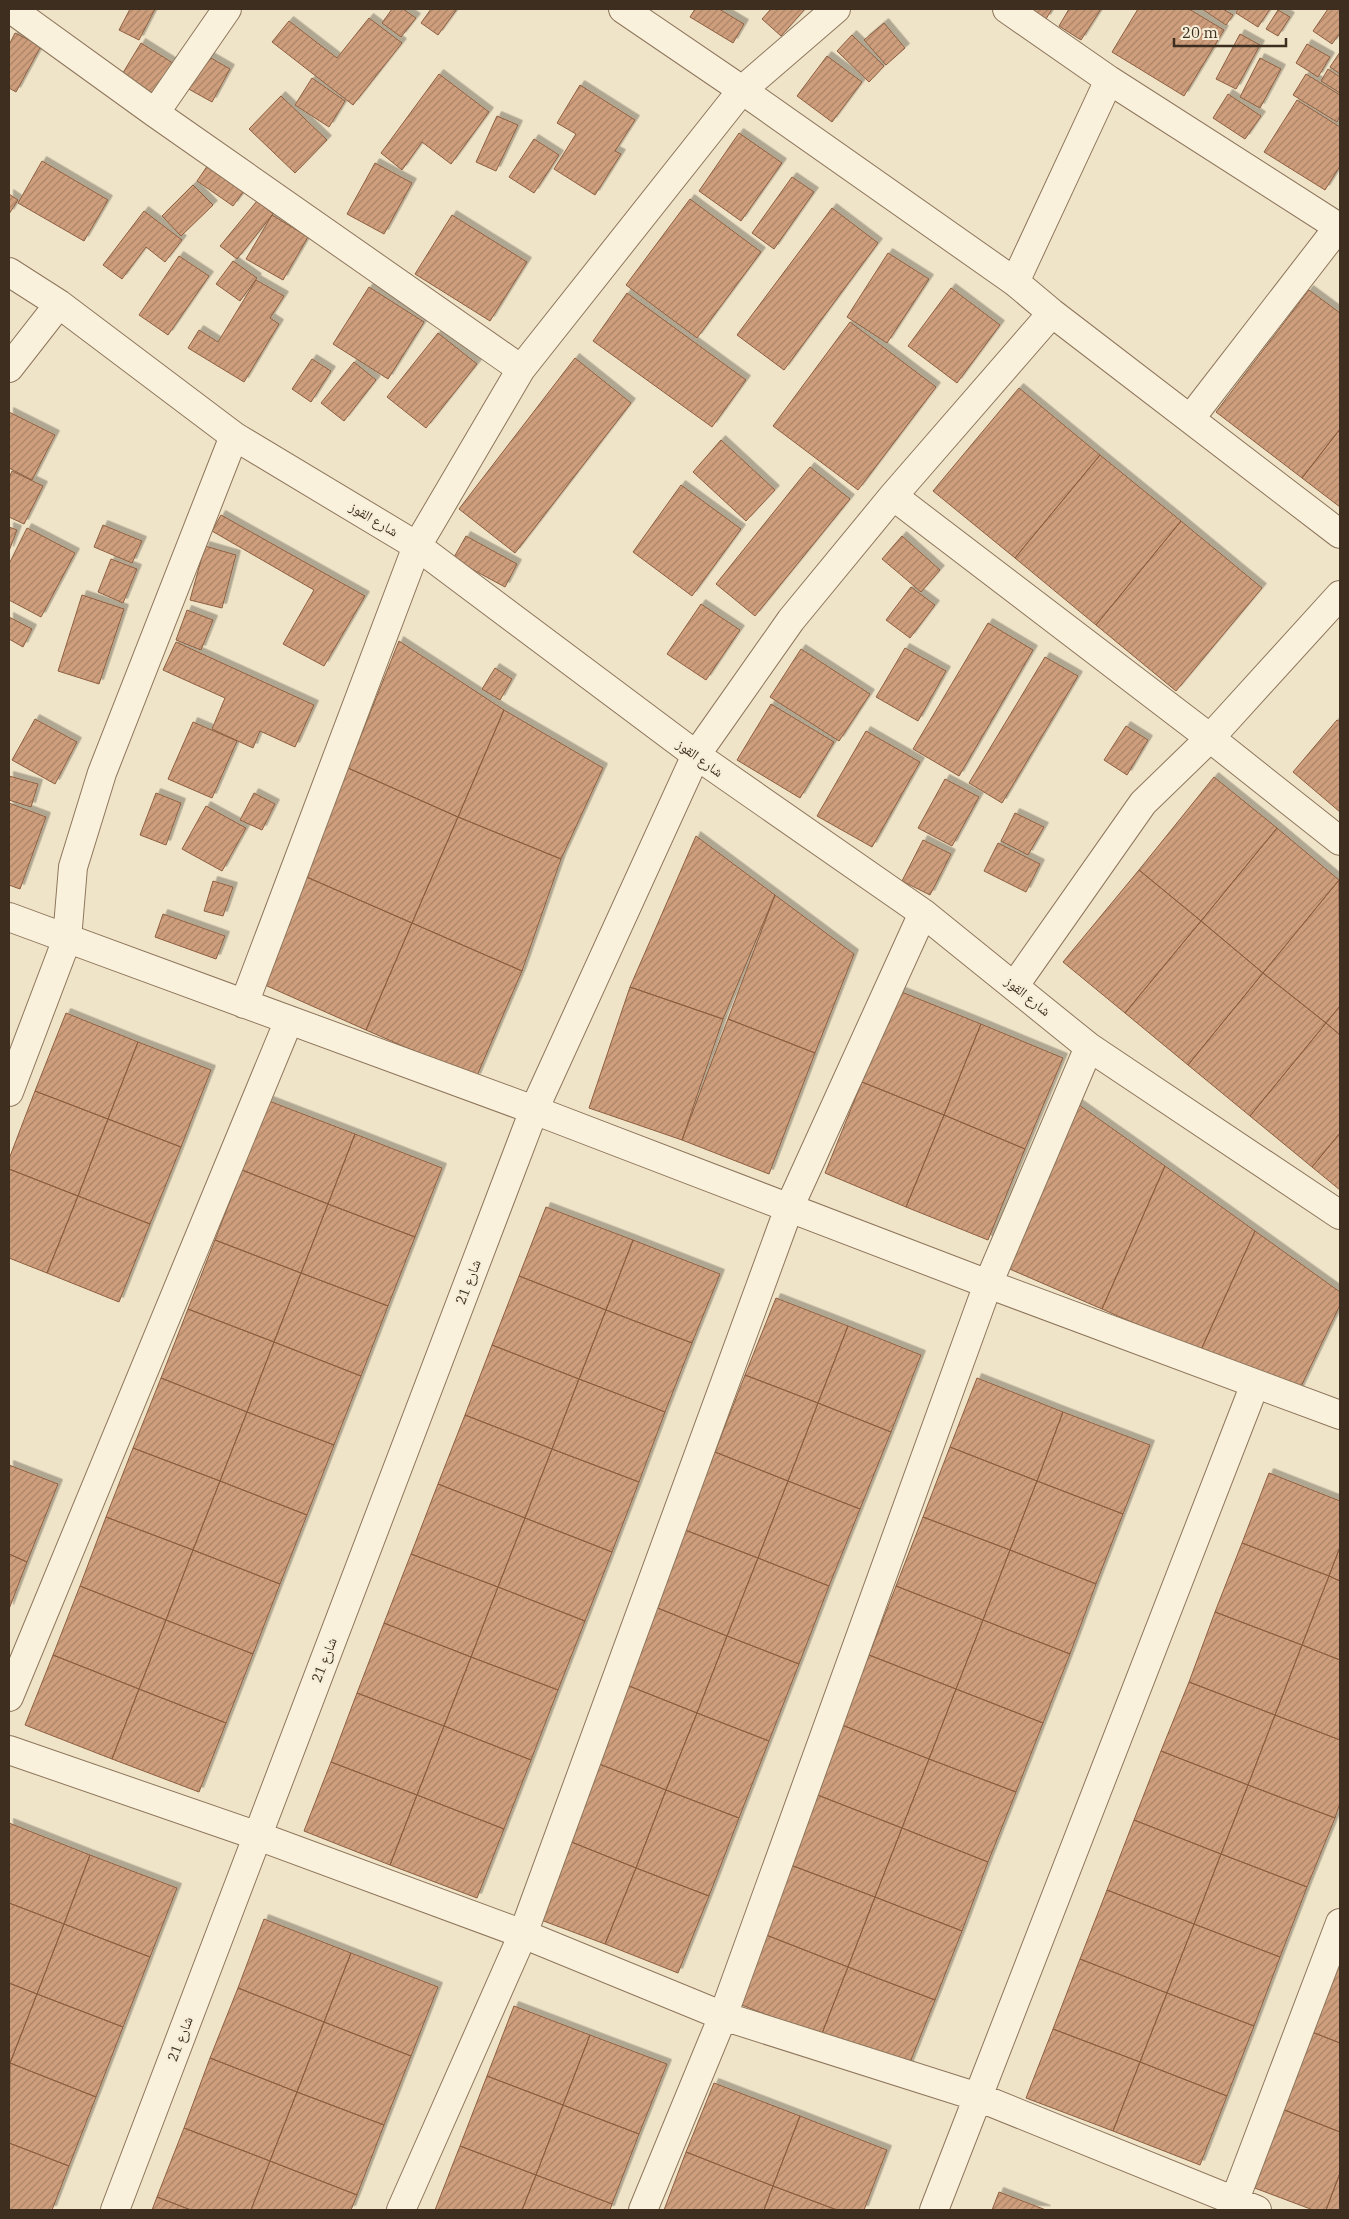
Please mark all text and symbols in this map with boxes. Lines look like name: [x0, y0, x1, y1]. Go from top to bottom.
scale bar: [1174, 15, 1286, 47]
text: 20 m: [1182, 23, 1218, 42]
street label: شارع القوز: [345, 497, 402, 541]
street label: شارع القوز: [672, 734, 727, 782]
street label: شارع القوز: [1000, 972, 1054, 1021]
street label: شارع 21: [451, 1257, 486, 1307]
street label: شارع 21: [307, 1635, 342, 1685]
street label: شارع 21: [163, 2014, 198, 2064]

